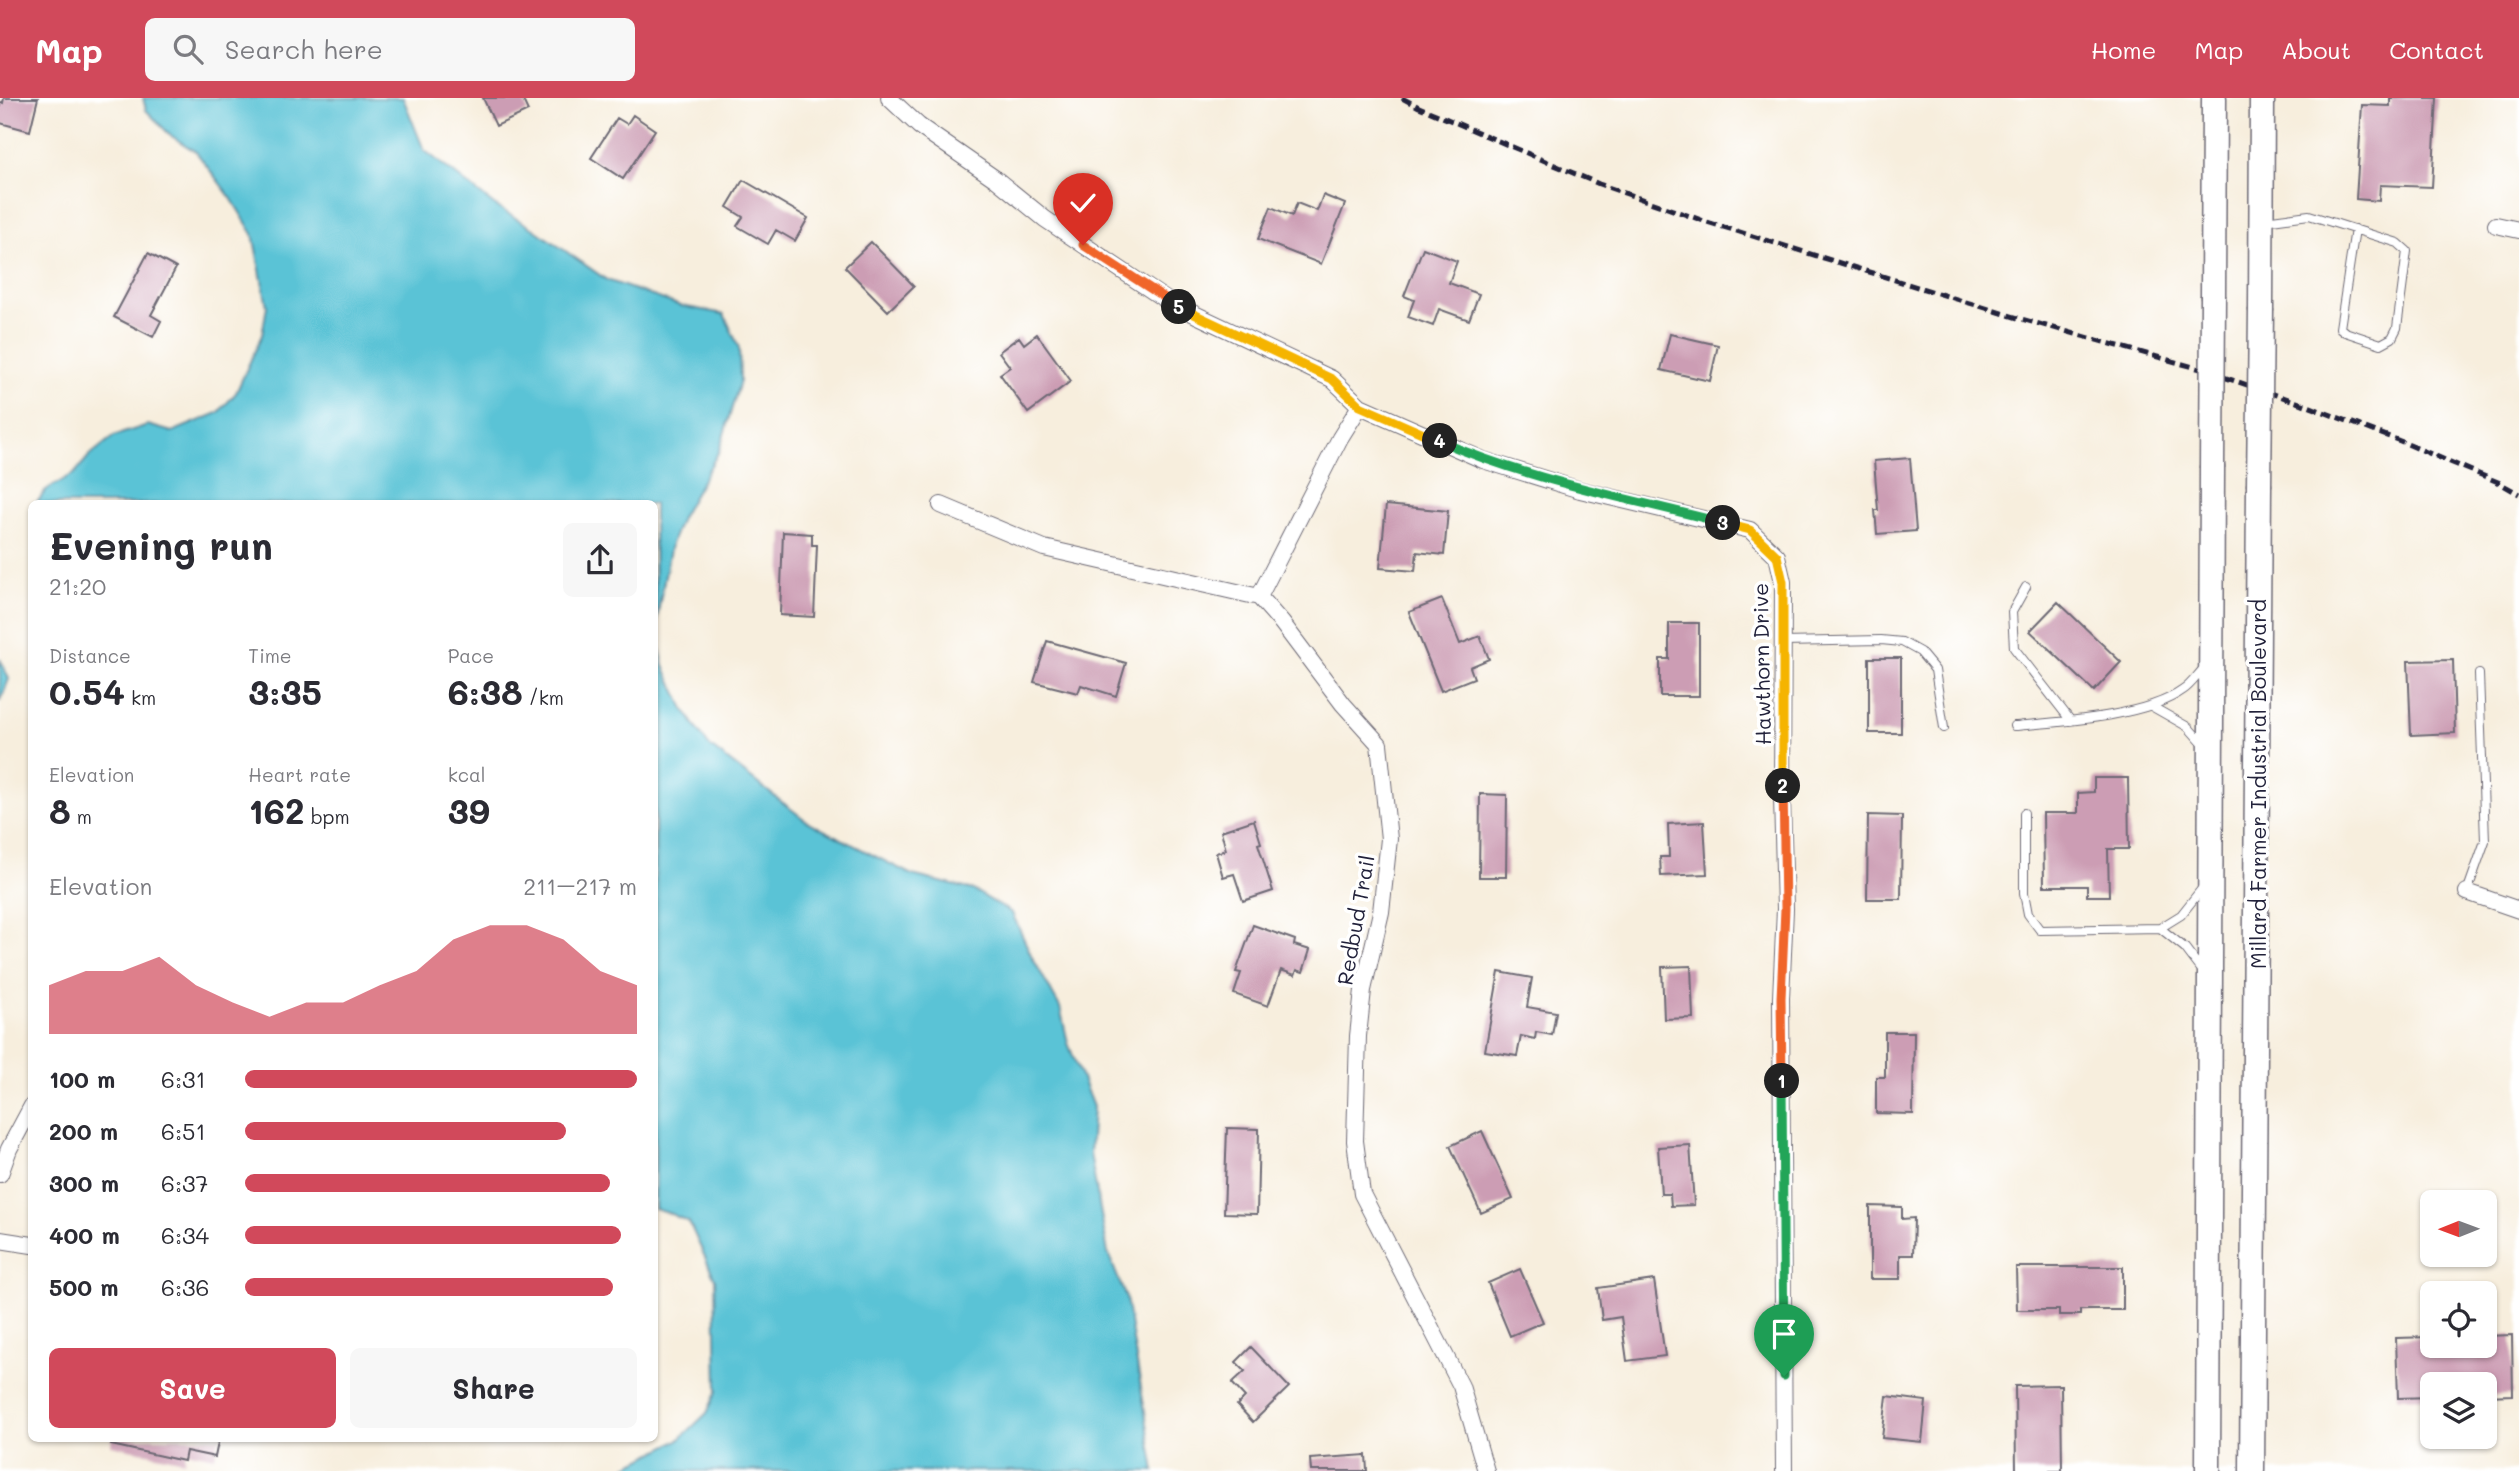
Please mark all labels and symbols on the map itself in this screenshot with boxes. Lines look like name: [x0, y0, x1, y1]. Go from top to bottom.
pin: [1053, 173, 1113, 245]
pin: 5: [1162, 290, 1196, 325]
pin: 4: [1422, 424, 1458, 458]
pin: 3: [1706, 506, 1740, 540]
street label: Hawthorn Drive: [1746, 583, 1776, 745]
street label: Millard Farmer Industrial Boulevard: [2244, 599, 2271, 969]
pin: 2: [1766, 768, 1800, 804]
street label: Redbud Trail: [1330, 853, 1380, 987]
pin: 1: [1764, 1063, 1800, 1098]
north arrow: [2420, 1190, 2497, 1267]
pin: [1754, 1304, 1814, 1376]

